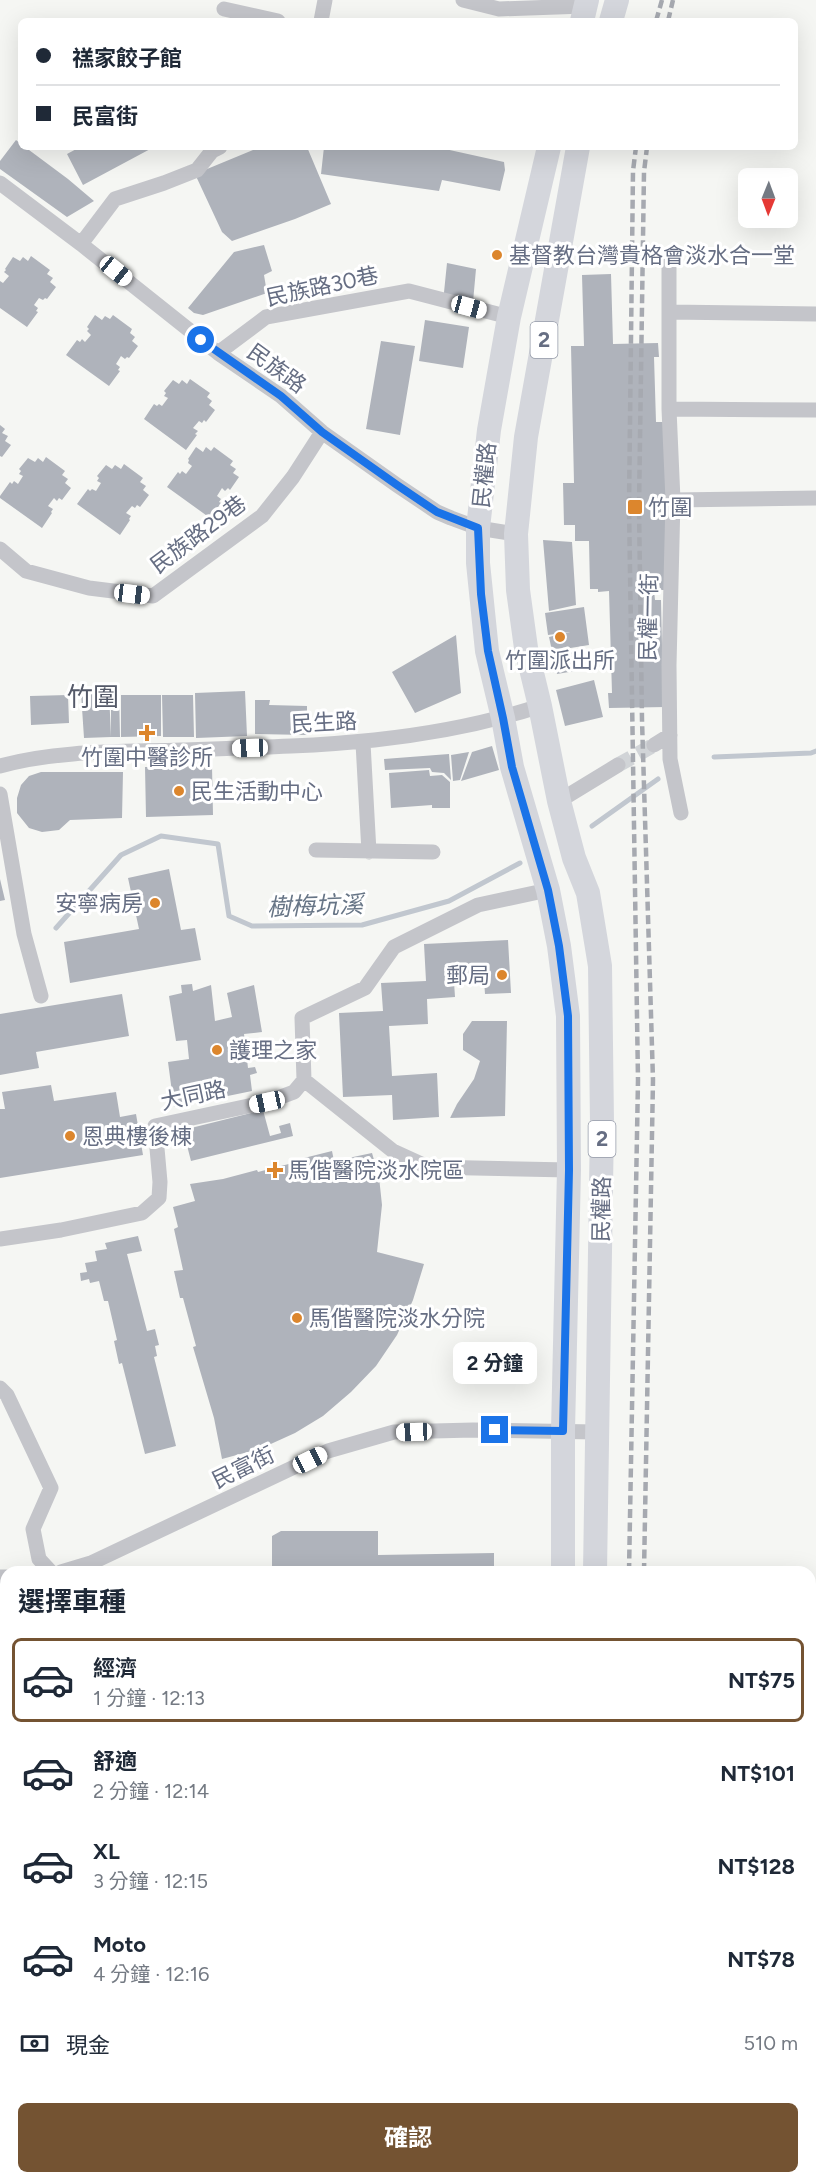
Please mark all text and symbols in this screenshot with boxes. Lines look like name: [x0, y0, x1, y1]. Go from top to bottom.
text: 禚家餃子館: [72, 45, 182, 72]
text: 民富街: [72, 103, 138, 130]
north arrow: [738, 168, 798, 228]
map controls: [738, 168, 798, 228]
place label: 基督教台灣貴格會淡水合一堂: [509, 242, 795, 269]
marker: 基督教台灣貴格會淡水合一堂: [490, 248, 504, 262]
car: [96, 253, 136, 289]
street label: 民族路30巷: [264, 261, 381, 312]
car: [449, 294, 489, 320]
road number: 2: [530, 322, 558, 358]
route start: [187, 326, 214, 353]
street label: 民族路: [242, 338, 311, 399]
street label: 民權路: [468, 441, 501, 509]
street label: 民族路29巷: [145, 490, 251, 579]
place label: 竹圍: [648, 494, 692, 521]
marker: 竹圍: [626, 498, 644, 516]
street label: 民權一街: [634, 573, 663, 661]
car: [113, 583, 151, 605]
marker: 竹圍派出所: [553, 630, 567, 644]
place label: 竹圍派出所: [505, 647, 615, 674]
district label: 竹圍: [67, 681, 119, 713]
street label: 民生路: [290, 707, 358, 738]
marker: 竹圍中醫診所: [138, 724, 156, 742]
car: [232, 738, 268, 758]
place label: 竹圍中醫診所: [81, 744, 213, 771]
place label: 民生活動中心: [191, 778, 323, 805]
marker: 民生活動中心: [172, 784, 186, 798]
water label: 樹梅坑溪: [267, 889, 366, 922]
place label: 安寧病房: [55, 890, 143, 917]
marker: 安寧病房: [148, 896, 162, 910]
place label: 郵局: [446, 962, 490, 989]
marker: 郵局: [495, 968, 509, 982]
place label: 護理之家: [229, 1037, 317, 1064]
marker: 護理之家: [210, 1043, 224, 1057]
street label: 大同路: [158, 1075, 228, 1116]
car: [248, 1089, 286, 1115]
road number: 2: [588, 1121, 616, 1157]
place label: 恩典樓後棟: [82, 1123, 192, 1150]
marker: 恩典樓後棟: [63, 1129, 77, 1143]
place label: 馬偕醫院淡水院區: [288, 1157, 464, 1184]
marker: 馬偕醫院淡水院區: [266, 1161, 284, 1179]
street label: 民權路: [587, 1176, 616, 1242]
place label: 馬偕醫院淡水分院: [309, 1305, 485, 1332]
marker: 馬偕醫院淡水分院: [290, 1311, 304, 1325]
callout: 2 分鐘: [453, 1343, 537, 1385]
text: 2 分鐘: [467, 1351, 523, 1375]
route end: [481, 1416, 508, 1443]
car: [396, 1422, 432, 1442]
street label: 民富街: [208, 1441, 279, 1494]
car: [290, 1444, 330, 1476]
text: 選擇車種: [18, 1585, 126, 1618]
icon: car: [21, 1653, 75, 1707]
text: 經濟: [93, 1655, 137, 1682]
text: NT$75: [728, 1667, 795, 1694]
text: 1 分鐘 · 12:13: [93, 1686, 205, 1710]
icon: car: [21, 1746, 75, 1800]
text: 舒適: [93, 1748, 137, 1775]
text: NT$101: [720, 1760, 795, 1787]
text: 2 分鐘 · 12:14: [93, 1779, 209, 1803]
text: XL: [93, 1838, 120, 1865]
icon: car: [21, 1839, 75, 1893]
text: NT$128: [717, 1853, 795, 1880]
text: 3 分鐘 · 12:15: [93, 1869, 208, 1893]
text: Moto: [93, 1931, 146, 1958]
icon: car: [21, 1932, 75, 1986]
text: NT$78: [727, 1946, 795, 1973]
text: 4 分鐘 · 12:16: [93, 1962, 209, 1986]
icon: cash: [18, 2027, 51, 2060]
text: 510 m: [743, 2031, 798, 2055]
text: 現金: [66, 2032, 110, 2059]
button: 確認: [18, 2103, 798, 2172]

